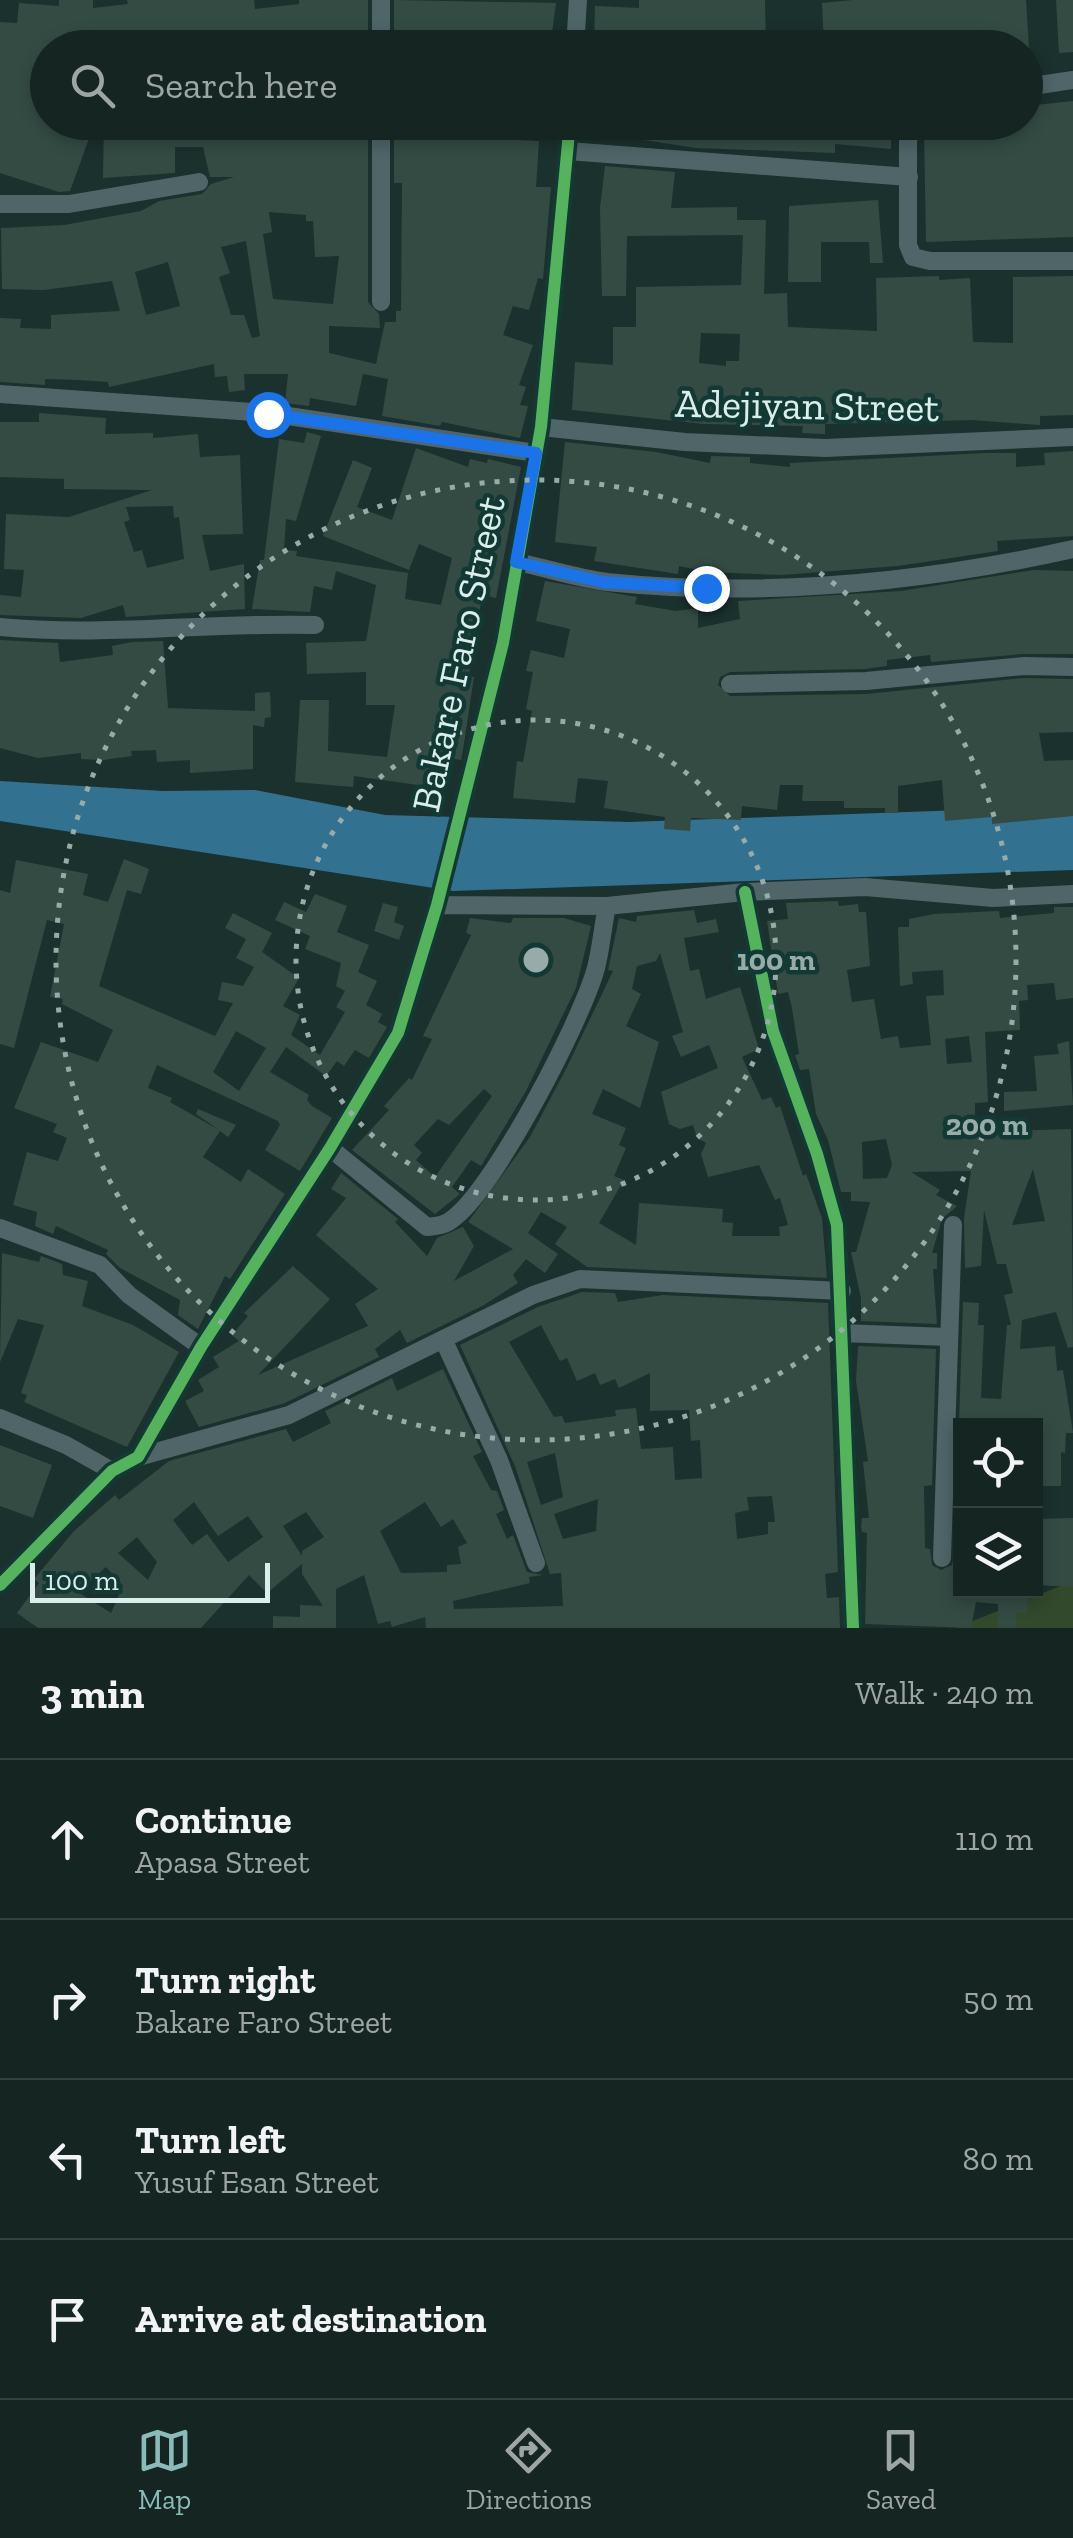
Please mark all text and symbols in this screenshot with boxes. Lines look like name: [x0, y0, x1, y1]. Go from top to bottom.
search box: [30, 30, 1043, 140]
icon: search: [65, 58, 120, 113]
text: Search here: [145, 62, 337, 108]
street label: Adejiyan Street: [675, 379, 940, 431]
route start: [246, 392, 292, 438]
street label: Bakare Faro Street: [401, 492, 515, 816]
route end: [684, 566, 730, 612]
centre of rings: [518, 942, 554, 978]
text: 100 m: [737, 942, 815, 978]
text: 200 m: [946, 1107, 1028, 1143]
map controls: [953, 1418, 1043, 1598]
button: locate: [953, 1418, 1043, 1508]
button: layers: [953, 1508, 1043, 1598]
scale bar: [30, 1558, 270, 1602]
text: 100 m: [45, 1564, 119, 1597]
text: 3 min: [40, 1668, 145, 1719]
text: Walk · 240 m: [855, 1674, 1033, 1712]
text: Continue: [135, 1797, 292, 1843]
icon: ahead: [40, 1812, 95, 1867]
text: 110 m: [955, 1820, 1033, 1858]
text: Apasa Street: [135, 1843, 310, 1881]
text: Turn right: [135, 1957, 315, 2003]
icon: right: [40, 1972, 95, 2027]
text: 50 m: [963, 1980, 1033, 2018]
text: Bakare Faro Street: [135, 2003, 392, 2041]
text: Turn left: [135, 2117, 286, 2163]
icon: left: [40, 2132, 95, 2187]
text: 80 m: [962, 2140, 1033, 2178]
text: Yusuf Esan Street: [135, 2163, 379, 2201]
icon: arrive: [40, 2292, 95, 2347]
text: Arrive at destination: [135, 2296, 486, 2342]
tab: Map: [137, 2423, 192, 2516]
tab: Directions: [466, 2423, 592, 2516]
tab: Saved: [866, 2423, 936, 2516]

